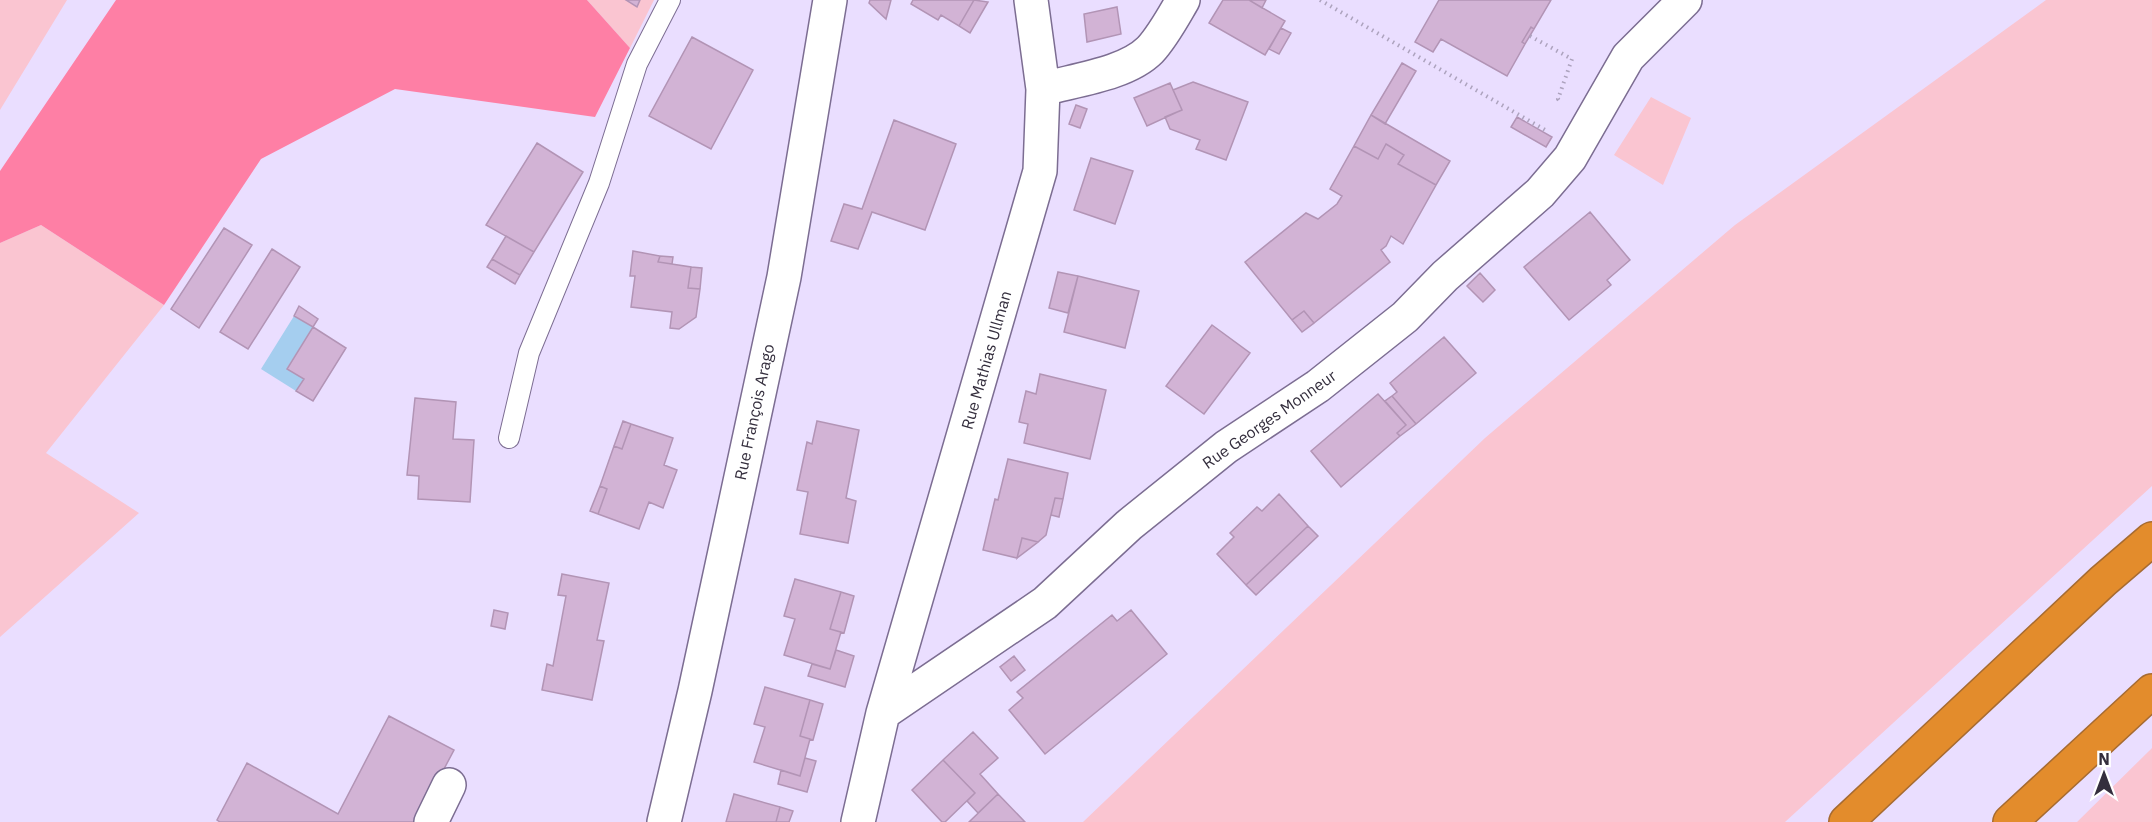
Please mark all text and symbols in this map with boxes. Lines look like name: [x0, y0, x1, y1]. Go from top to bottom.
street label: Rue Mathias Ullman: [957, 288, 1015, 432]
street label: Rue François Arago: [730, 342, 778, 482]
street label: Rue Georges Monneur: [1198, 365, 1340, 473]
north arrow: [2074, 744, 2134, 804]
text: N: [2098, 749, 2110, 769]

